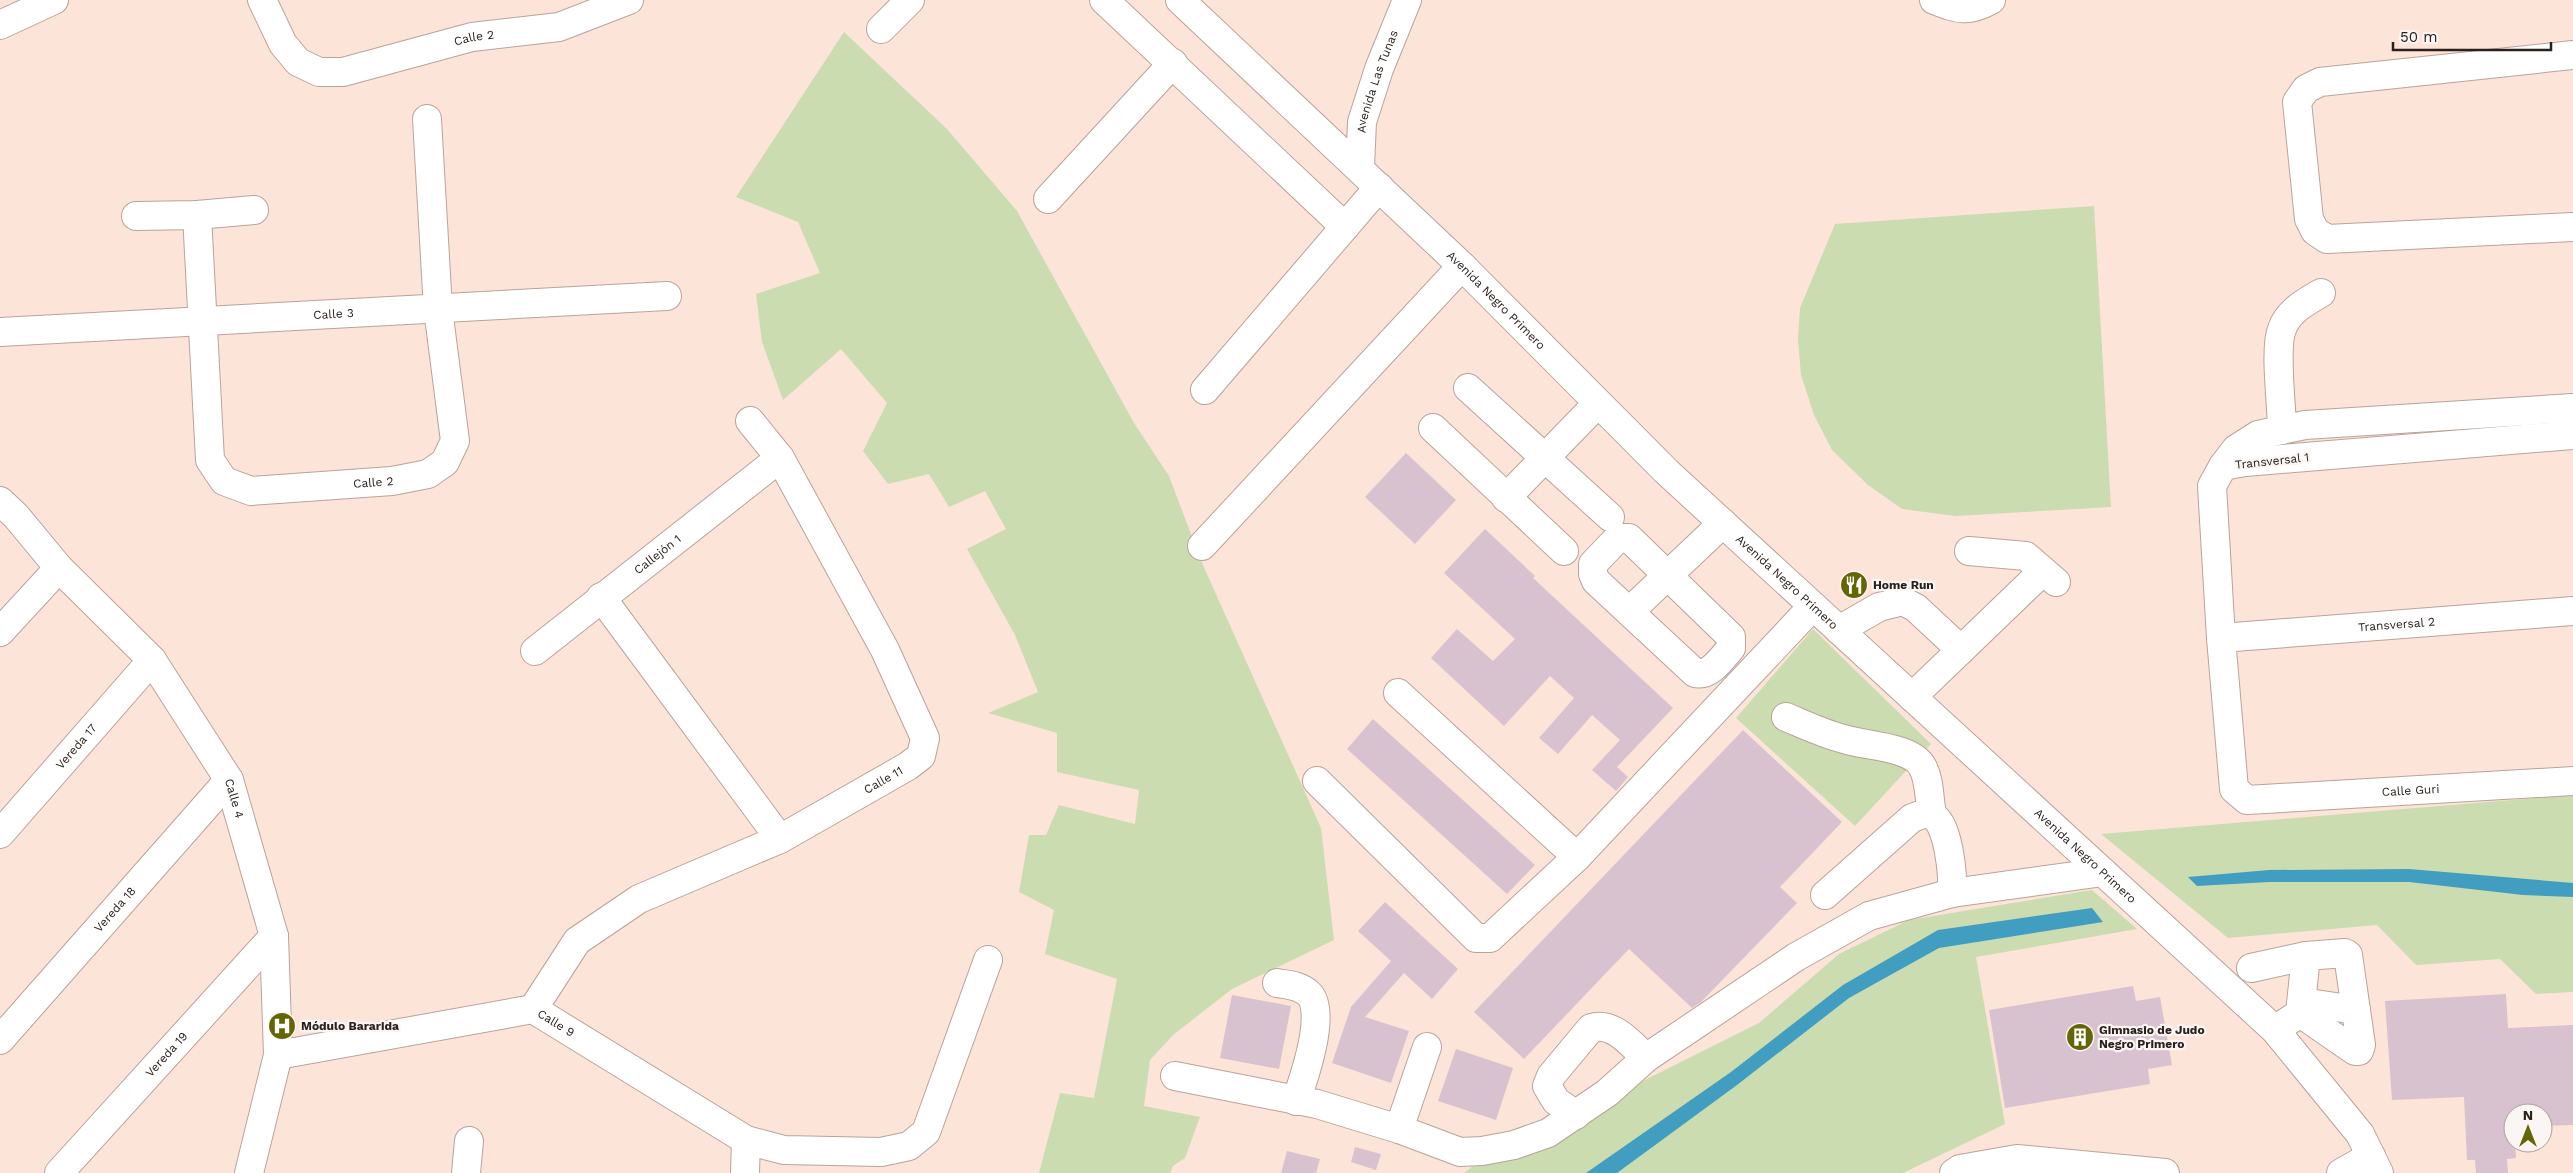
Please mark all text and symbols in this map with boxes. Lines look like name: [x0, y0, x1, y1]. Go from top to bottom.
scale bar: [2393, 20, 2550, 52]
street label: Calle 2: [452, 28, 495, 49]
street label: Avenida Las Tunas: [1355, 28, 1401, 133]
text: 50 m: [2400, 28, 2437, 46]
street label: Avenida Negro Primero: [1444, 248, 1548, 352]
street label: Calle 3: [313, 306, 354, 322]
street label: Transversal 1: [2234, 450, 2310, 472]
street label: Calle 2: [353, 474, 394, 491]
street label: Callejón 1: [631, 532, 684, 577]
street label: Avenida Negro Primero: [1733, 532, 1841, 632]
restaurant icon: Home Run: [1839, 570, 1869, 600]
place label: Home Run: [1873, 578, 1934, 592]
street label: Transversal 2: [2358, 615, 2435, 634]
street label: Vereda 17: [53, 721, 100, 772]
street label: Calle 11: [861, 763, 905, 797]
street label: Calle 4: [222, 777, 247, 820]
street label: Calle Guri: [2381, 782, 2440, 799]
street label: Avenida Negro Primero: [2031, 806, 2139, 906]
street label: Vereda 18: [91, 884, 139, 935]
street label: Calle 9: [535, 1006, 577, 1040]
hospital icon: Módulo Bararida: [267, 1011, 297, 1041]
place label: Módulo Bararida: [301, 1019, 399, 1033]
building icon: Gimnasio de Judo Negro Primero: [2065, 1022, 2095, 1052]
place label: Gimnasio de Judo Negro Primero: [2099, 1023, 2205, 1051]
street label: Vereda 19: [143, 1029, 190, 1080]
north arrow: [2503, 1103, 2553, 1153]
text: N: [2523, 1107, 2533, 1123]

